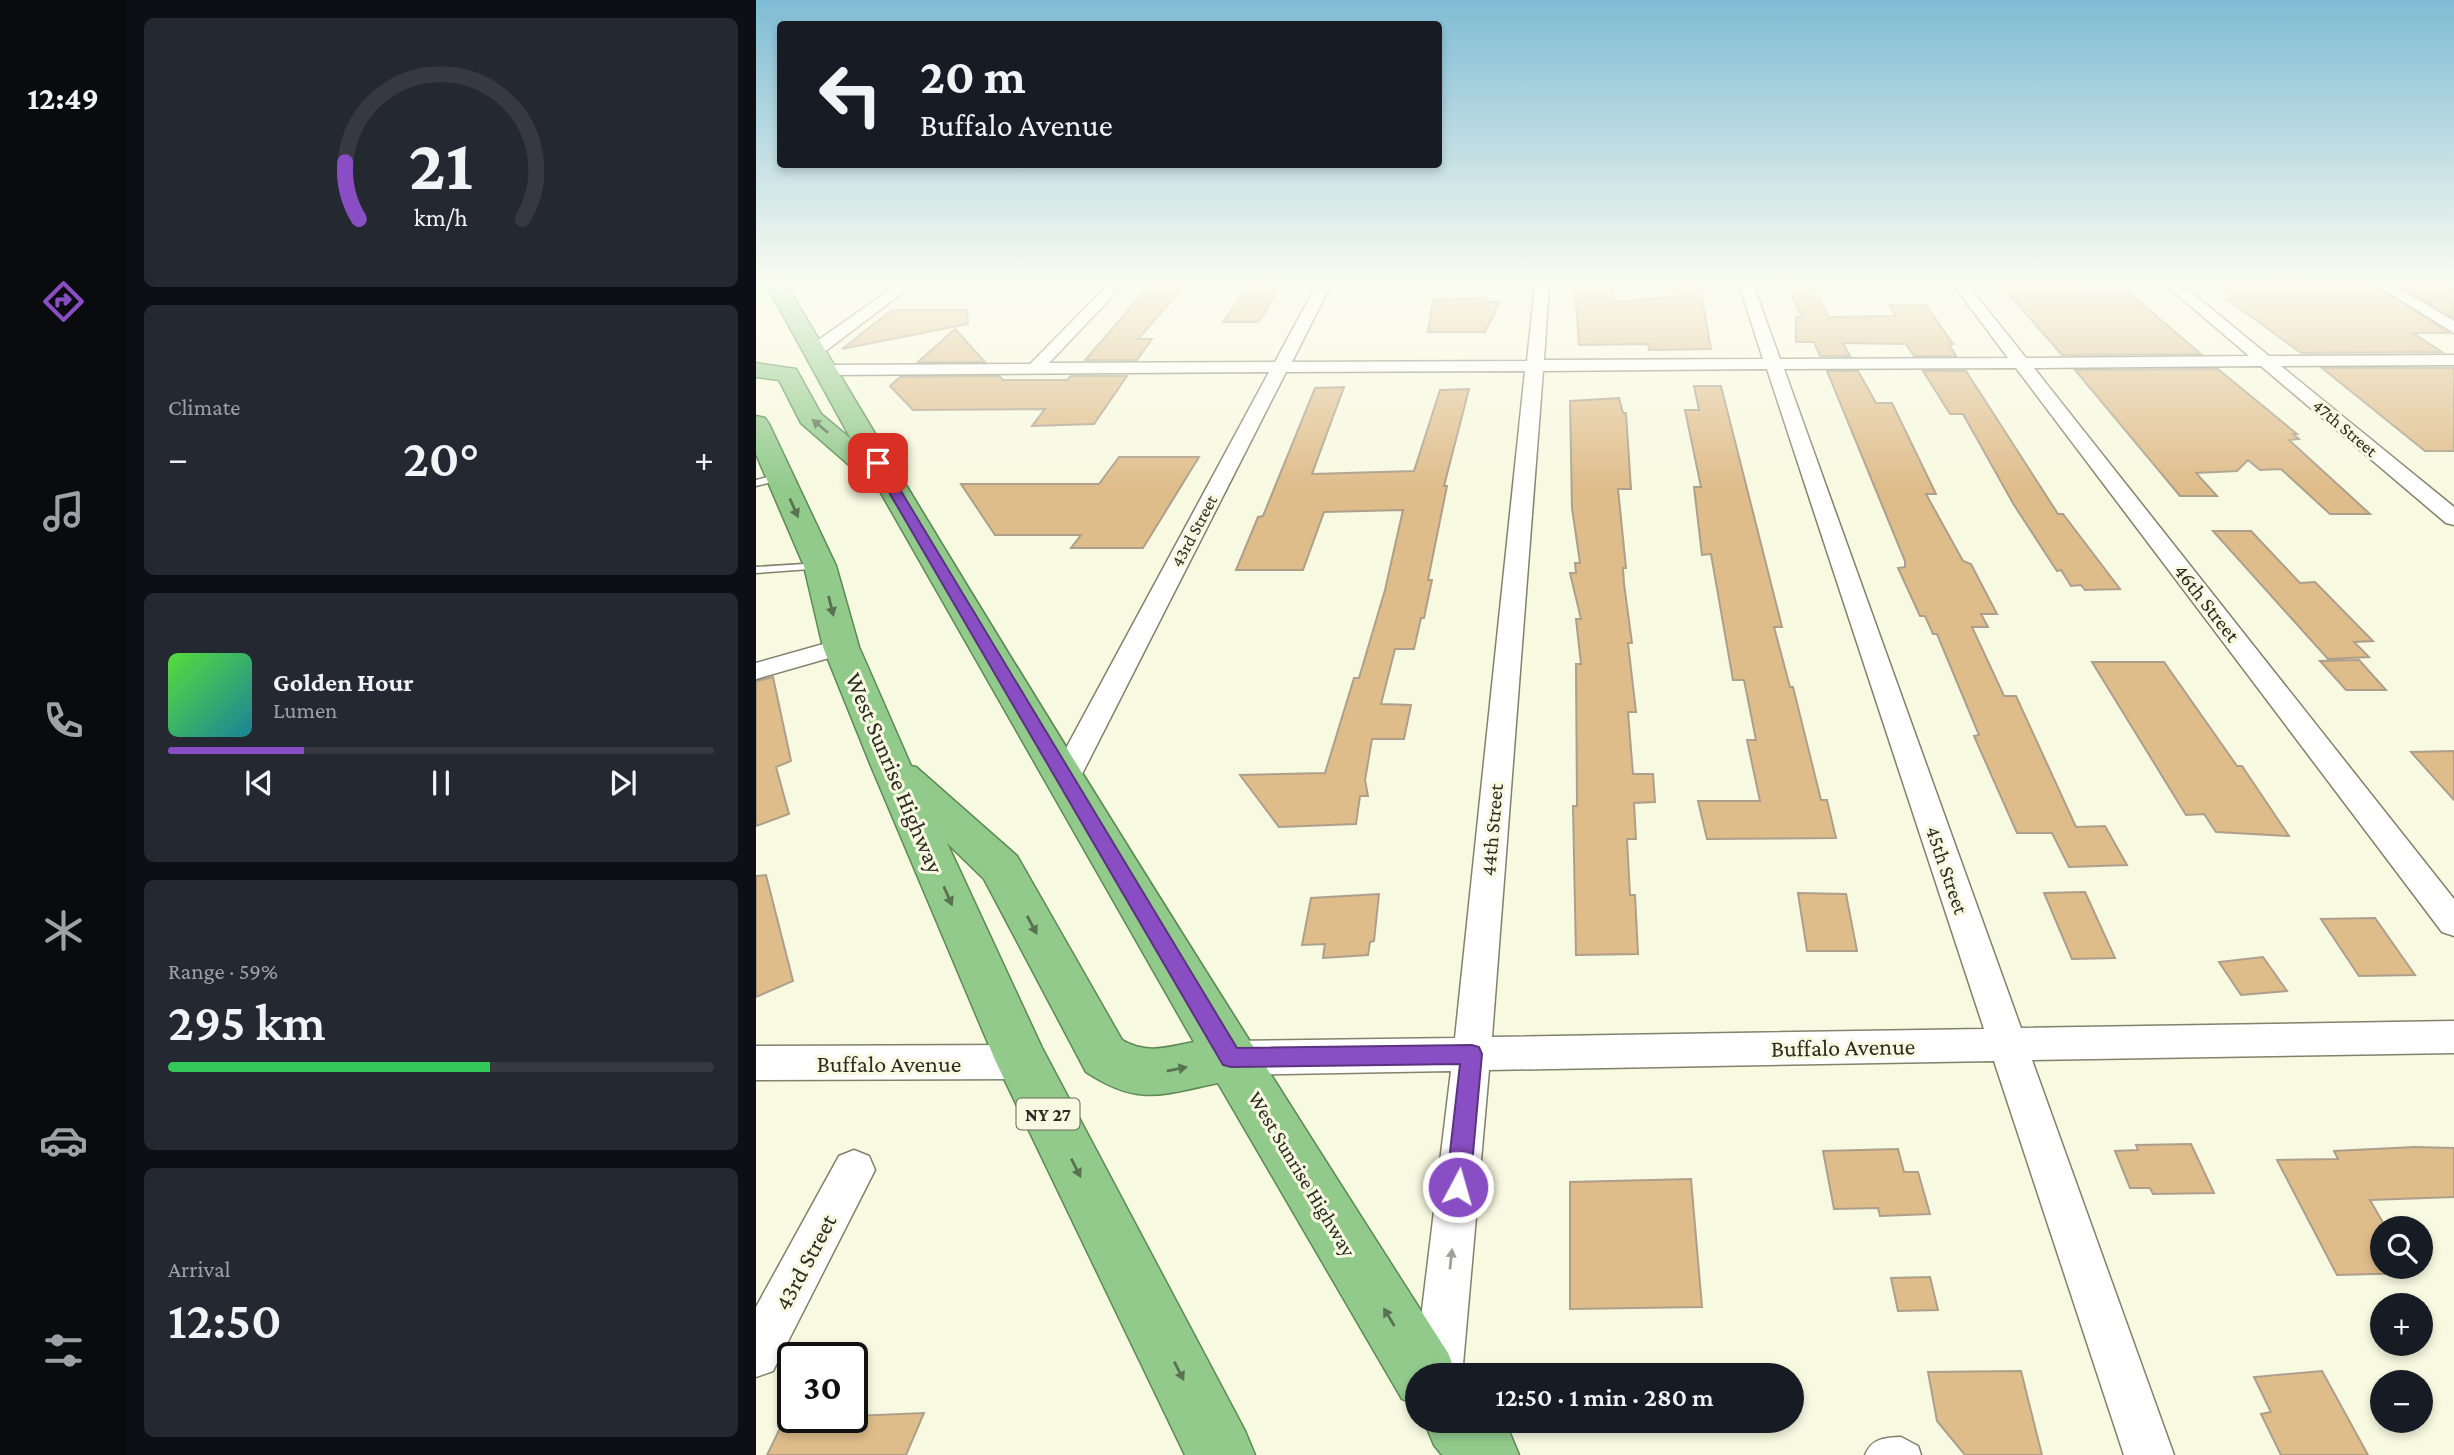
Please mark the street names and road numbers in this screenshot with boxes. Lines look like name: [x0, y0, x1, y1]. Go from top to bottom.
street label: 47th Street: [2309, 395, 2382, 461]
street label: 43rd Street: [1167, 491, 1222, 570]
street label: 46th Street: [2169, 559, 2246, 648]
street label: West Sunrise Highway: [840, 669, 950, 878]
street label: 44th Street: [1476, 782, 1508, 877]
street label: 45th Street: [1921, 823, 1974, 918]
street label: Buffalo Avenue: [1770, 1032, 1916, 1062]
street label: Buffalo Avenue: [817, 1050, 961, 1077]
street label: West Sunrise Highway: [1243, 1087, 1361, 1261]
road number: NY 27: [1016, 1098, 1080, 1130]
street label: 43rd Street: [768, 1208, 842, 1315]

